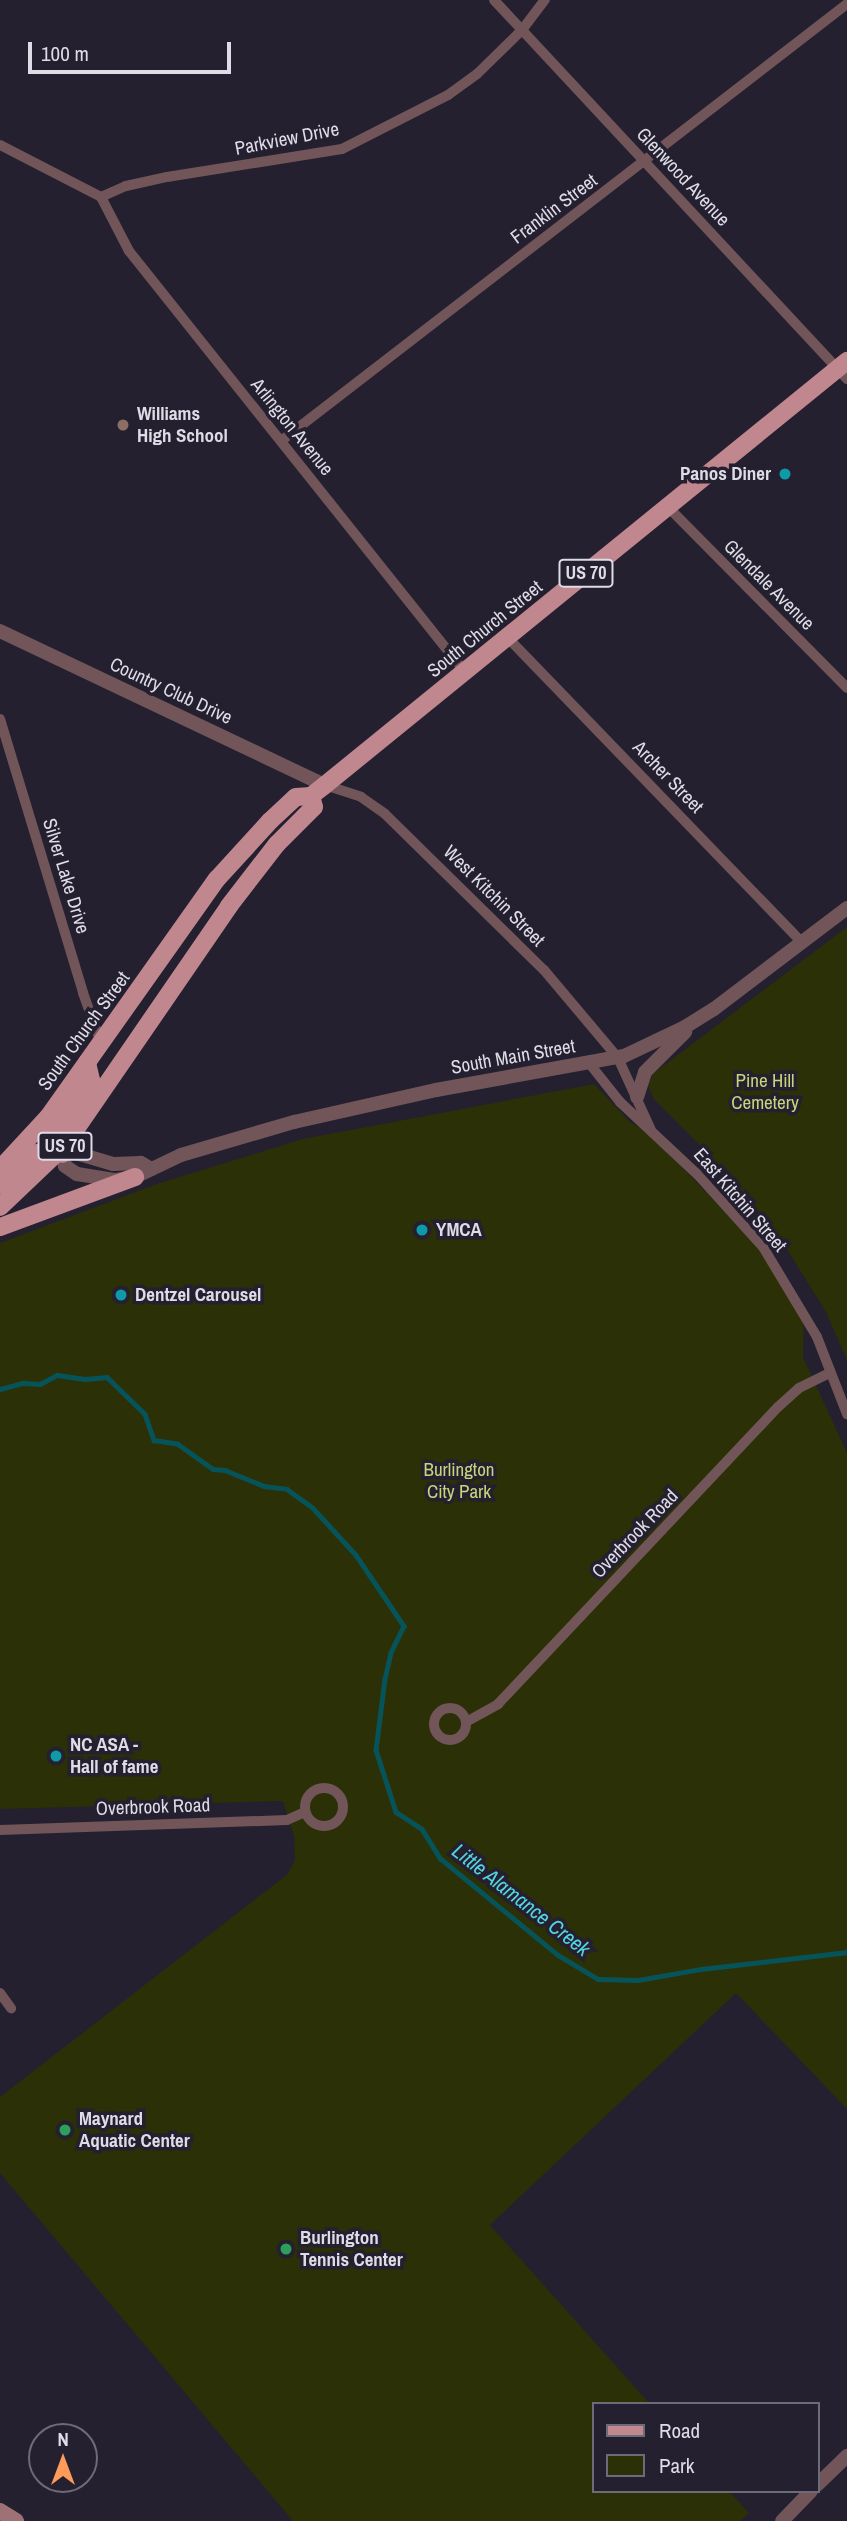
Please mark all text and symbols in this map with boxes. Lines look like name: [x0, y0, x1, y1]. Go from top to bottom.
scale bar: [32, 28, 234, 72]
text: 100 m: [41, 39, 89, 68]
street label: Parkview Drive: [233, 118, 341, 160]
street label: Glenwood Avenue: [631, 123, 735, 231]
street label: Franklin Street: [506, 169, 602, 249]
street label: Arlington Avenue: [246, 373, 338, 481]
place label: Williams High School: [137, 403, 228, 447]
marker: Williams High School: [115, 417, 131, 433]
place label: Panos Diner: [680, 463, 771, 485]
marker: Panos Diner: [777, 466, 793, 482]
street label: Glendale Avenue: [719, 535, 819, 635]
road number: US 70: [558, 558, 614, 588]
street label: South Church Street: [423, 576, 547, 682]
street label: Country Club Drive: [106, 653, 236, 729]
street label: Archer Street: [628, 736, 708, 818]
street label: Silver Lake Drive: [38, 816, 94, 936]
street label: West Kitchin Street: [439, 841, 549, 951]
street label: South Church Street: [33, 967, 135, 1095]
street label: South Main Street: [449, 1035, 577, 1079]
park label: Pine Hill Cemetery: [731, 1070, 799, 1114]
road number: US 70: [37, 1132, 93, 1161]
street label: East Kitchin Street: [689, 1143, 791, 1257]
place label: YMCA: [436, 1219, 482, 1241]
marker: YMCA: [414, 1222, 430, 1238]
place label: Dentzel Carousel: [135, 1284, 261, 1306]
marker: Dentzel Carousel: [113, 1287, 129, 1303]
park label: Burlington City Park: [423, 1459, 495, 1503]
street label: Overbrook Road: [587, 1485, 683, 1583]
place label: NC ASA - Hall of fame: [70, 1734, 158, 1778]
marker: NC ASA - Hall of fame: [48, 1748, 64, 1764]
street label: Overbrook Road: [95, 1794, 211, 1820]
water label: Little Alamance Creek: [446, 1838, 596, 1962]
place label: Maynard Aquatic Center: [79, 2108, 190, 2152]
marker: Maynard Aquatic Center: [57, 2122, 73, 2138]
place label: Burlington Tennis Center: [300, 2227, 403, 2271]
marker: Burlington Tennis Center: [278, 2241, 294, 2257]
legend: [592, 2402, 819, 2493]
text: Road: [659, 2416, 700, 2445]
north arrow: [28, 2423, 98, 2493]
text: N: [57, 2426, 69, 2452]
text: Park: [659, 2451, 694, 2480]

